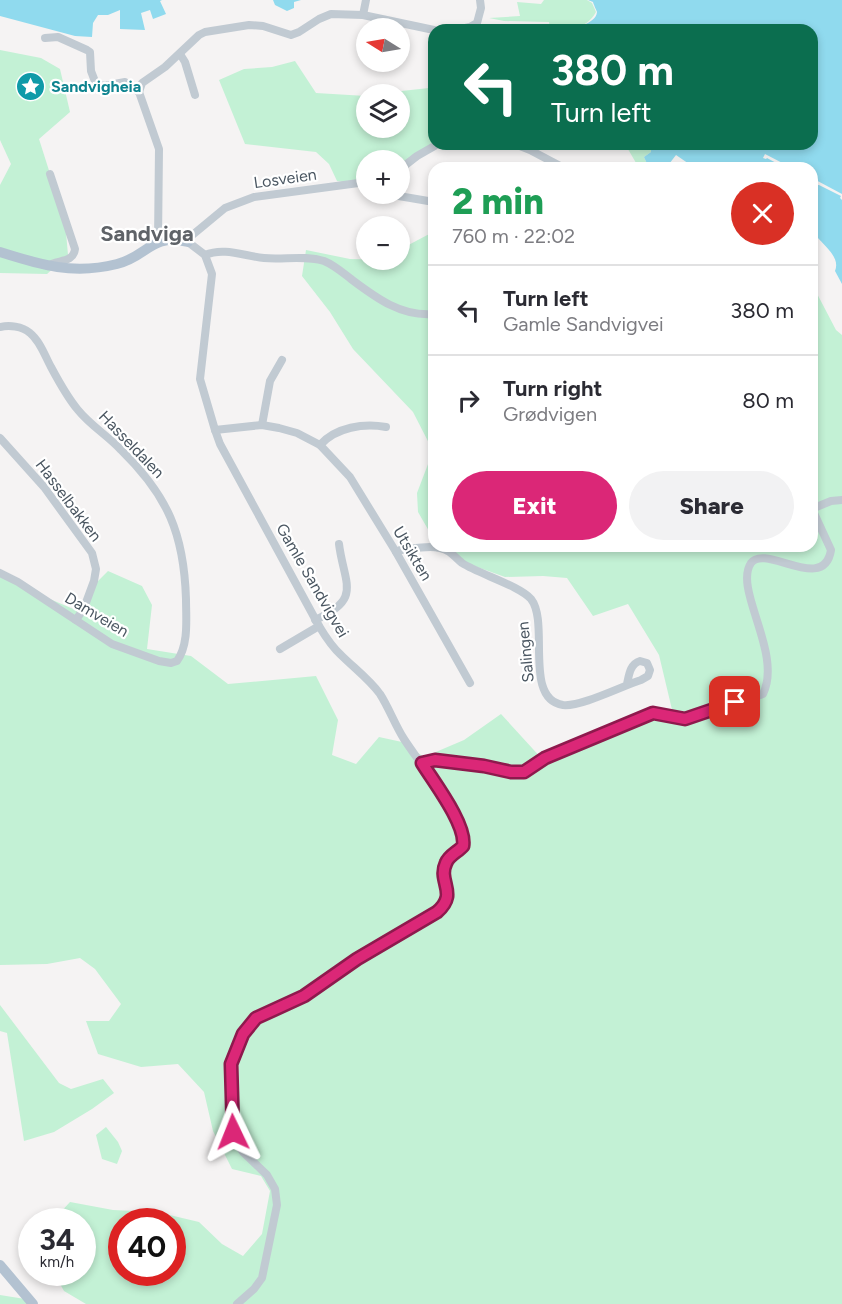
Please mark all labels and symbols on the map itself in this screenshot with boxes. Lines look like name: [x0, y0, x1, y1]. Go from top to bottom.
north arrow: [356, 18, 410, 72]
place icon: Sandvigheia: [14, 70, 46, 102]
place label: Sandvigheia: [51, 77, 141, 96]
street label: Losveien: [252, 165, 318, 192]
district label: Sandviga: [100, 220, 194, 247]
street label: Hasseldalen: [95, 407, 168, 482]
street label: Hasselbakken: [32, 455, 106, 545]
street label: Gamle Sandvigvei: [272, 520, 353, 641]
street label: Utsikten: [389, 523, 436, 584]
street label: Damveien: [61, 588, 132, 641]
street label: Salingen: [513, 621, 538, 683]
pin: [709, 676, 760, 727]
position arrow: [201, 1100, 265, 1164]
speed limit sign: 40: [108, 1208, 186, 1286]

